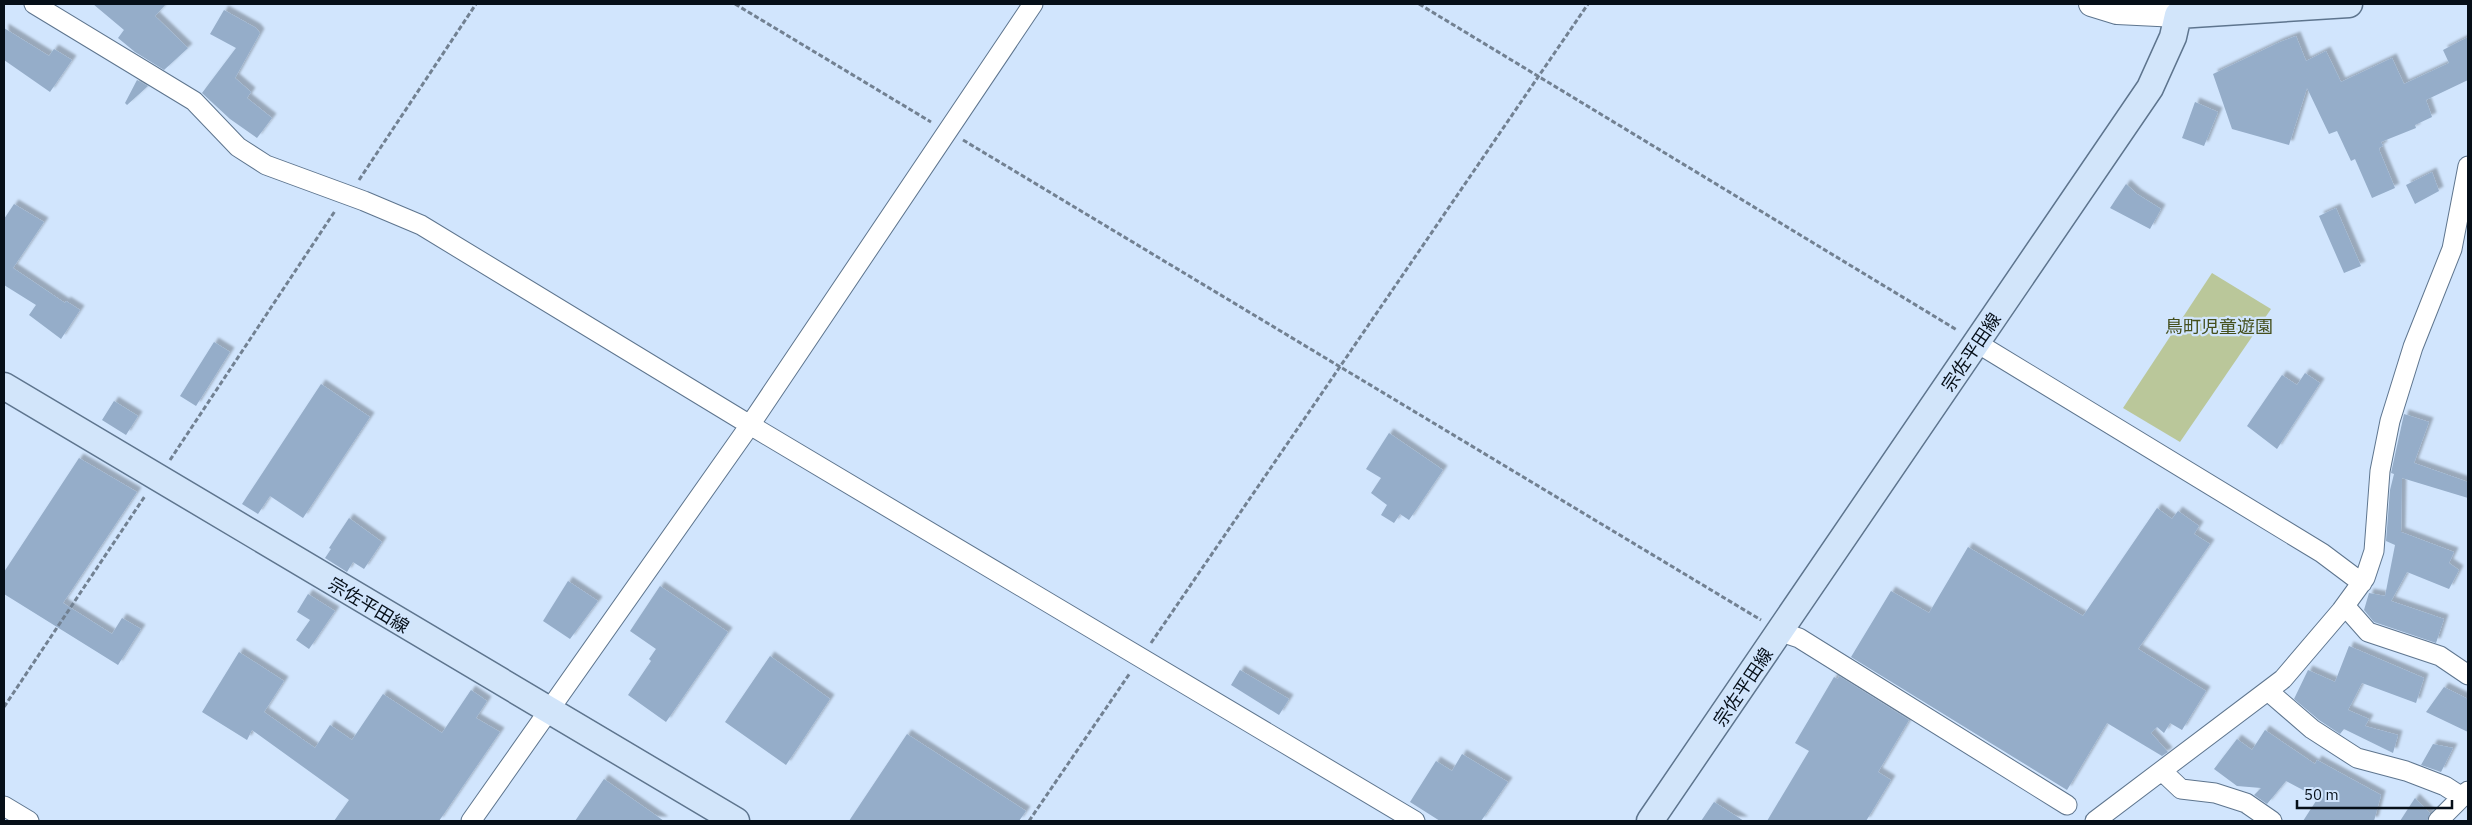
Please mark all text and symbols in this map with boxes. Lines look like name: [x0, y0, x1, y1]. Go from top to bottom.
street label: 宗佐平田線: [1936, 308, 2006, 396]
park label: 鳥町児童遊園: [2165, 315, 2273, 338]
street label: 宗佐平田線: [325, 572, 413, 638]
street label: 宗佐平田線: [1708, 643, 1778, 731]
scale bar: [2297, 778, 2452, 810]
text: 50 m: [2304, 785, 2339, 804]

